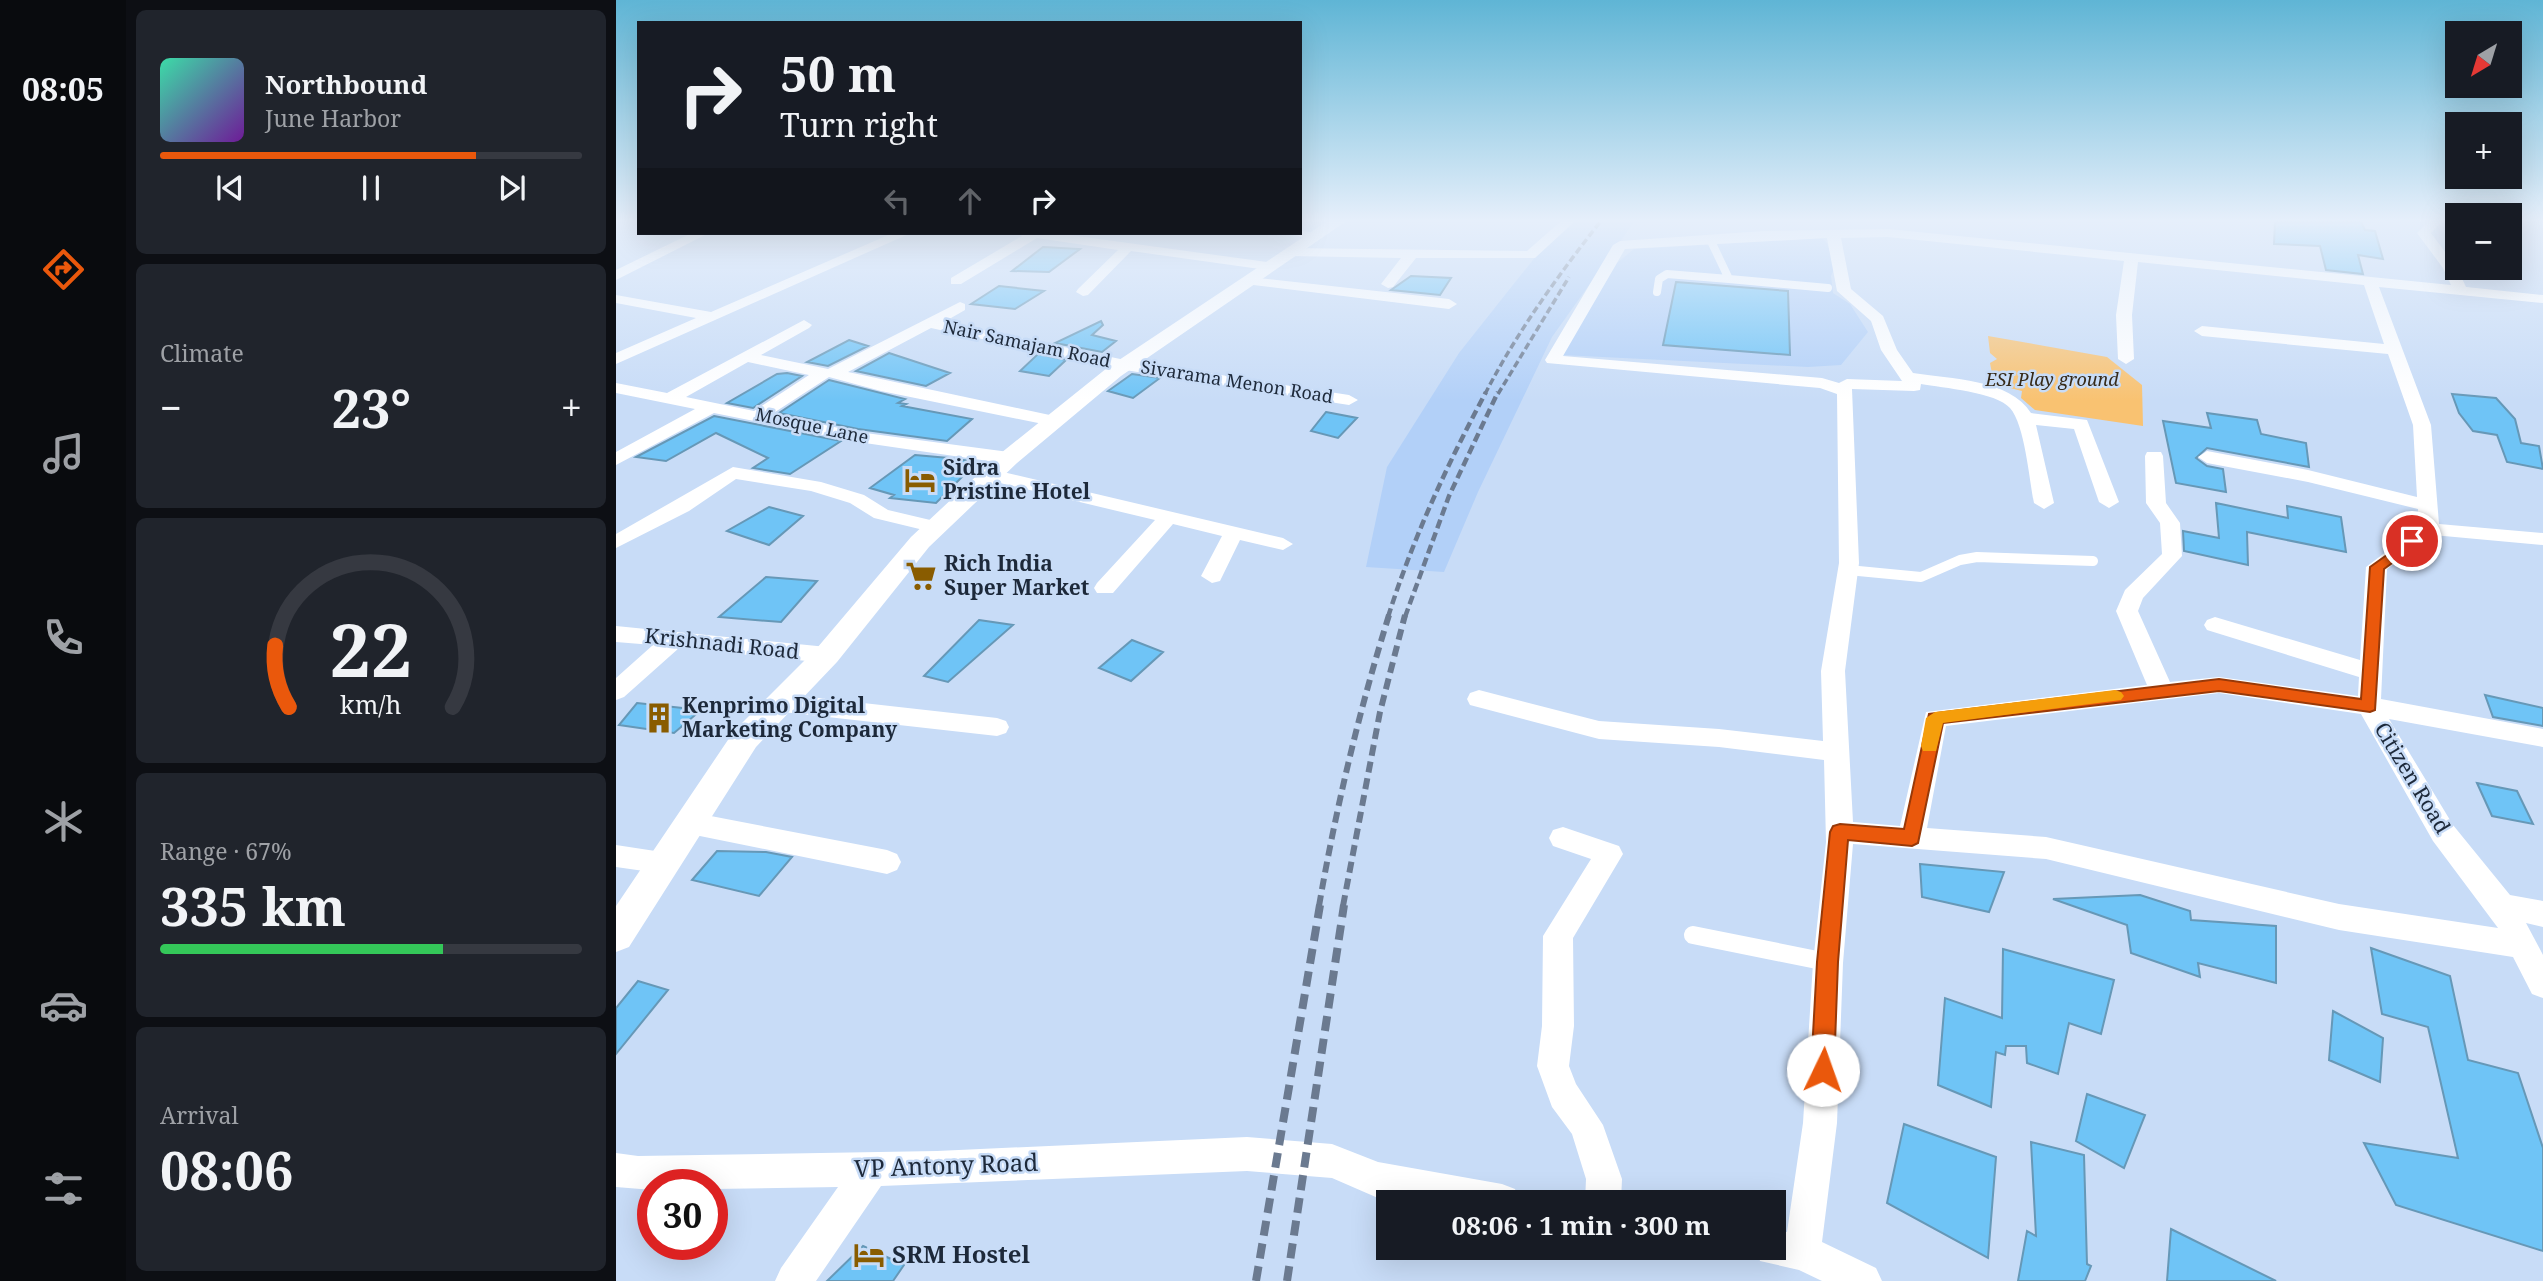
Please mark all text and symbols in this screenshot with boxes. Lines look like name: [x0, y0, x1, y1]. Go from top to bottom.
north arrow: [2445, 21, 2522, 98]
map controls: [2445, 21, 2522, 280]
text: 50 m: [780, 40, 896, 106]
icon: right: [665, 49, 756, 140]
text: Northbound: [265, 66, 427, 102]
text: 08:05: [22, 67, 104, 110]
text: June Harbor: [265, 102, 401, 134]
text: Turn right: [780, 103, 938, 146]
button: +: [2445, 112, 2522, 189]
icon: previous: [211, 169, 249, 207]
icon: pause: [352, 169, 390, 207]
icon: next: [493, 169, 531, 207]
icon: left: [878, 182, 916, 220]
icon: ahead: [951, 182, 989, 220]
icon: right: [1024, 182, 1062, 220]
button: −: [2445, 203, 2522, 280]
icon: directions: [39, 245, 88, 294]
street label: Nair Samajam Road: [941, 314, 1113, 372]
text: Climate: [160, 337, 244, 369]
street label: Sivarama Menon Road: [1139, 354, 1335, 408]
park label: ESI Play ground: [1984, 367, 2119, 391]
text: 23°: [332, 372, 411, 443]
text: −: [160, 381, 182, 433]
text: +: [561, 381, 582, 433]
street label: Mosque Lane: [754, 401, 871, 449]
icon: music: [39, 429, 88, 478]
place label: Sidra Pristine Hotel: [943, 453, 1091, 505]
hotel icon: Sidra Pristine Hotel: [903, 463, 937, 497]
pin: [2382, 511, 2442, 571]
icon: arrive: [2393, 522, 2431, 560]
place label: Rich India Super Market: [944, 549, 1090, 601]
supermarket icon: Rich India Super Market: [904, 559, 938, 593]
text: 22: [330, 599, 412, 698]
icon: phone: [39, 613, 88, 662]
street label: Krishnadi Road: [643, 621, 801, 665]
text: km/h: [340, 686, 402, 720]
place label: Kenprimo Digital Marketing Company: [682, 691, 898, 743]
building icon: Kenprimo Digital Marketing Company: [642, 701, 676, 735]
street label: Citizen Road: [2369, 717, 2457, 838]
icon: climate: [39, 797, 88, 846]
text: Range · 67%: [160, 835, 292, 867]
text: 335 km: [160, 870, 346, 941]
icon: car: [39, 981, 88, 1030]
position arrow: [1786, 1033, 1860, 1107]
text: Arrival: [160, 1099, 239, 1131]
text: 08:06: [160, 1134, 293, 1205]
street label: VP Antony Road: [853, 1145, 1039, 1184]
icon: filters: [39, 1164, 88, 1213]
speed limit sign: 30: [637, 1169, 728, 1260]
text: 08:06 · 1 min · 300 m: [1451, 1207, 1711, 1243]
place label: SRM Hostel: [892, 1237, 1030, 1270]
hotel icon: SRM Hostel: [852, 1238, 886, 1272]

